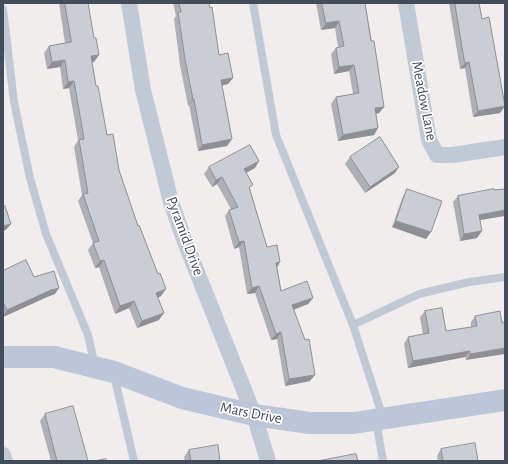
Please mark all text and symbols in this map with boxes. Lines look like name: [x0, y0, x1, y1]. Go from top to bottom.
street label: Meadow Lane: [407, 60, 441, 142]
street label: Pyramid Drive: [162, 194, 208, 278]
street label: Mars Drive: [219, 398, 283, 428]

